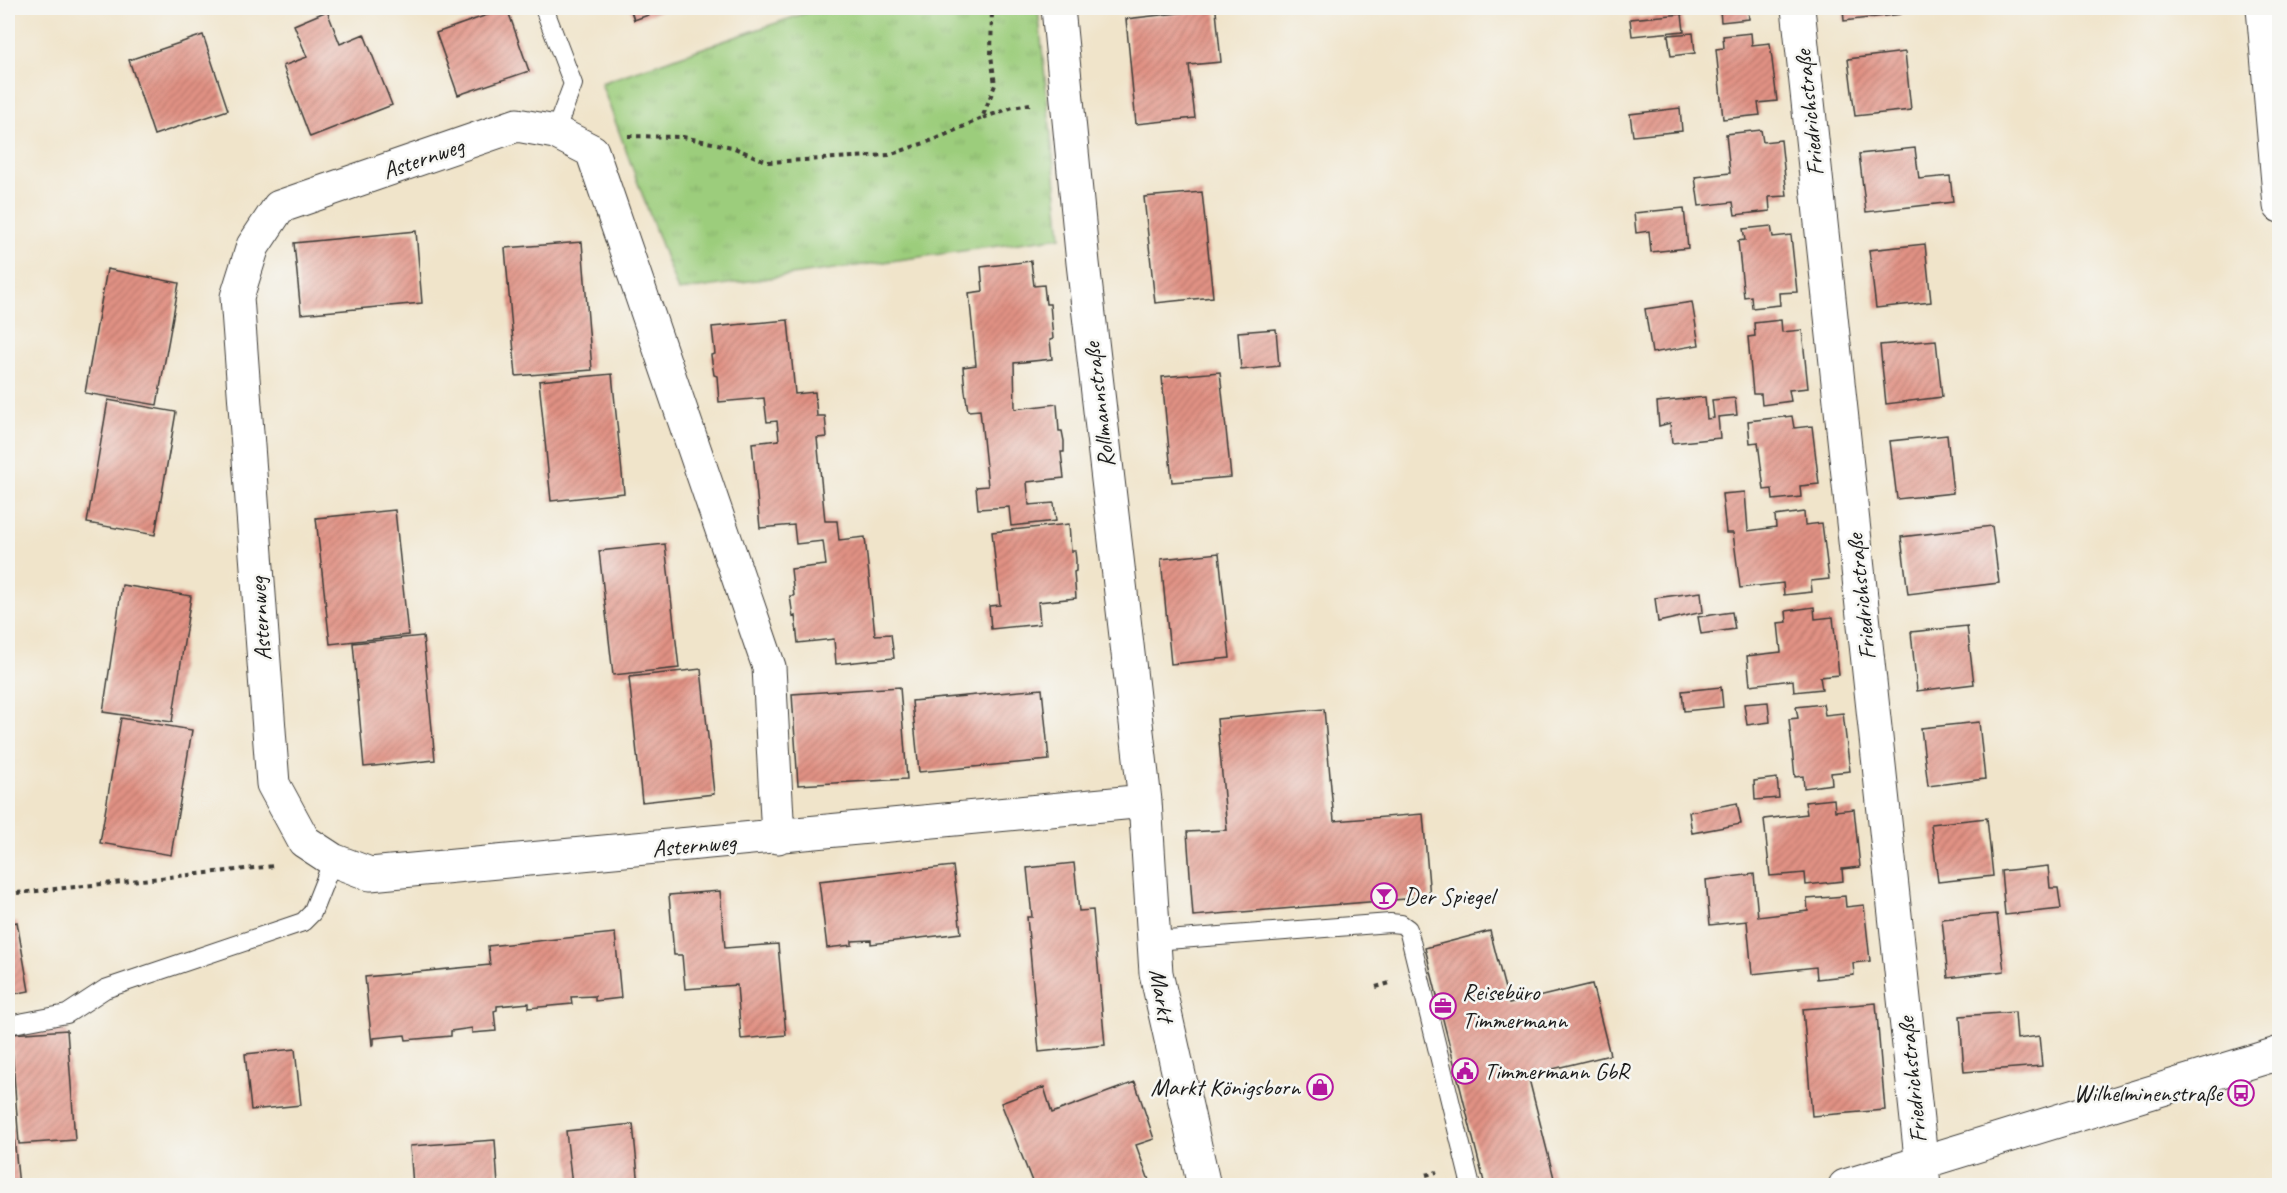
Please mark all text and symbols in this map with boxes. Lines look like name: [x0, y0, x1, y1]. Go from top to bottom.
street label: Friedrichstraße: [1787, 46, 1831, 177]
street label: Asternweg: [378, 130, 469, 186]
street label: Rollmannstraße: [1076, 339, 1122, 469]
street label: Friedrichstraße: [1839, 530, 1883, 661]
street label: Asternweg: [242, 575, 278, 662]
street label: Asternweg: [651, 826, 739, 864]
bar icon: Der Spiegel: [1369, 881, 1399, 911]
place label: Der Spiegel: [1404, 881, 1498, 911]
street label: Markt: [1143, 966, 1182, 1027]
place label: Reisebüro Timmermann: [1462, 977, 1568, 1035]
office icon: Reisebüro Timmermann: [1428, 991, 1458, 1021]
street label: Friedrichstraße: [1890, 1013, 1934, 1144]
public building icon: Timmermann GbR: [1450, 1056, 1480, 1086]
place label: Timmermann GbR: [1484, 1056, 1631, 1086]
place label: Markt Königsborn: [1150, 1072, 1301, 1102]
shop icon: Markt Königsborn: [1305, 1072, 1335, 1102]
place label: Wilhelminenstraße: [2074, 1078, 2224, 1108]
bus stop icon: Wilhelminenstraße: [2226, 1078, 2256, 1108]

